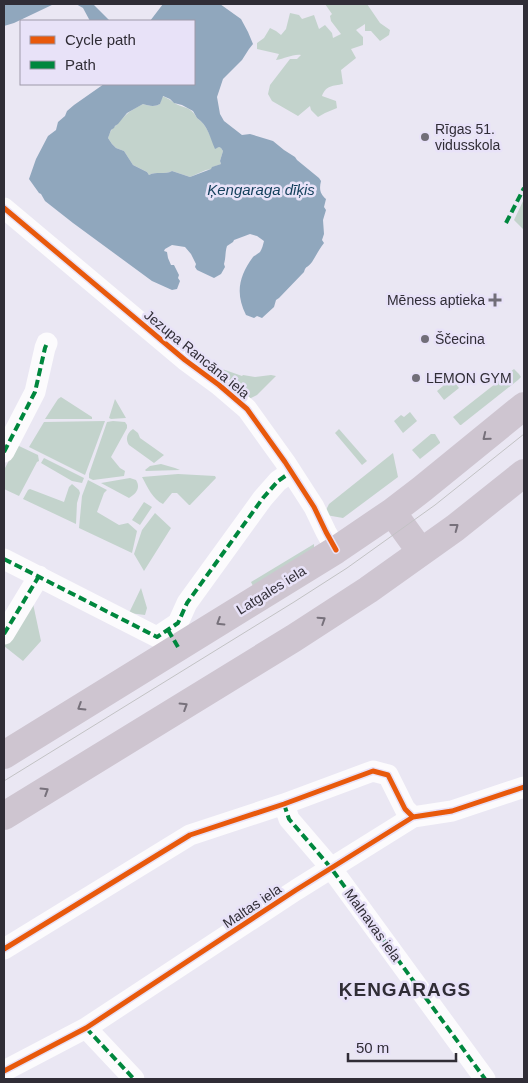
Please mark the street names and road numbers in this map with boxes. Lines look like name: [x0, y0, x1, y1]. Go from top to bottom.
street label: Jezupa Rancāna iela: [141, 307, 253, 401]
street label: Latgales iela: [233, 562, 309, 618]
street label: Maltas iela: [220, 881, 284, 931]
street label: Malnavas iela: [341, 886, 405, 964]

